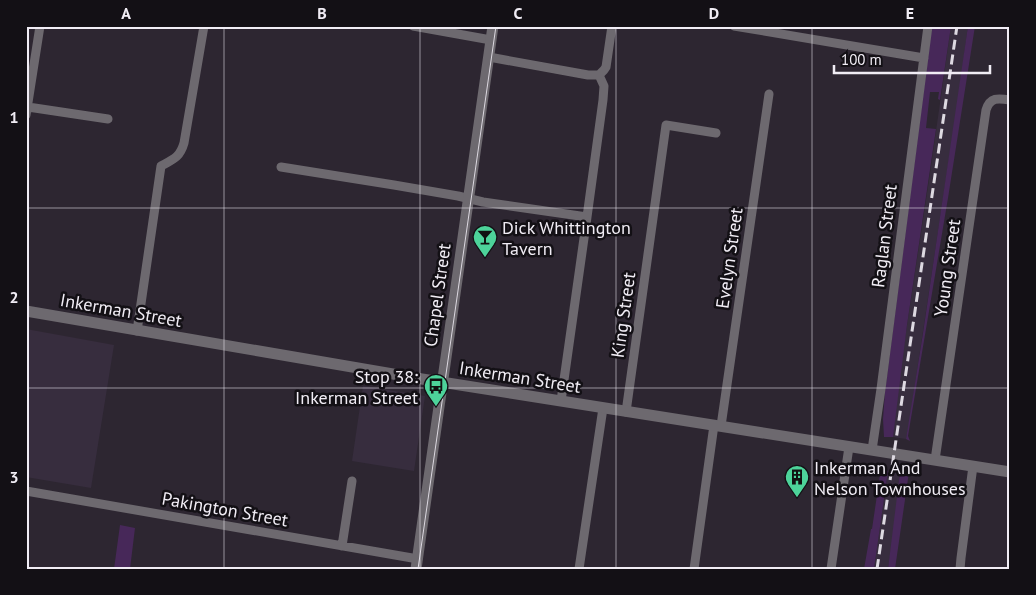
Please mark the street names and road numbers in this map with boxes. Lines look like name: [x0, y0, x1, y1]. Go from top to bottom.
street label: Raglan Street: [866, 183, 902, 289]
street label: Evelyn Street: [711, 206, 747, 310]
street label: Young Street: [929, 218, 965, 318]
street label: Chapel Street: [418, 242, 456, 348]
street label: King Street: [606, 271, 640, 359]
street label: Inkerman Street: [58, 288, 184, 332]
street label: Inkerman Street: [457, 356, 583, 398]
street label: Pakington Street: [160, 487, 290, 531]

